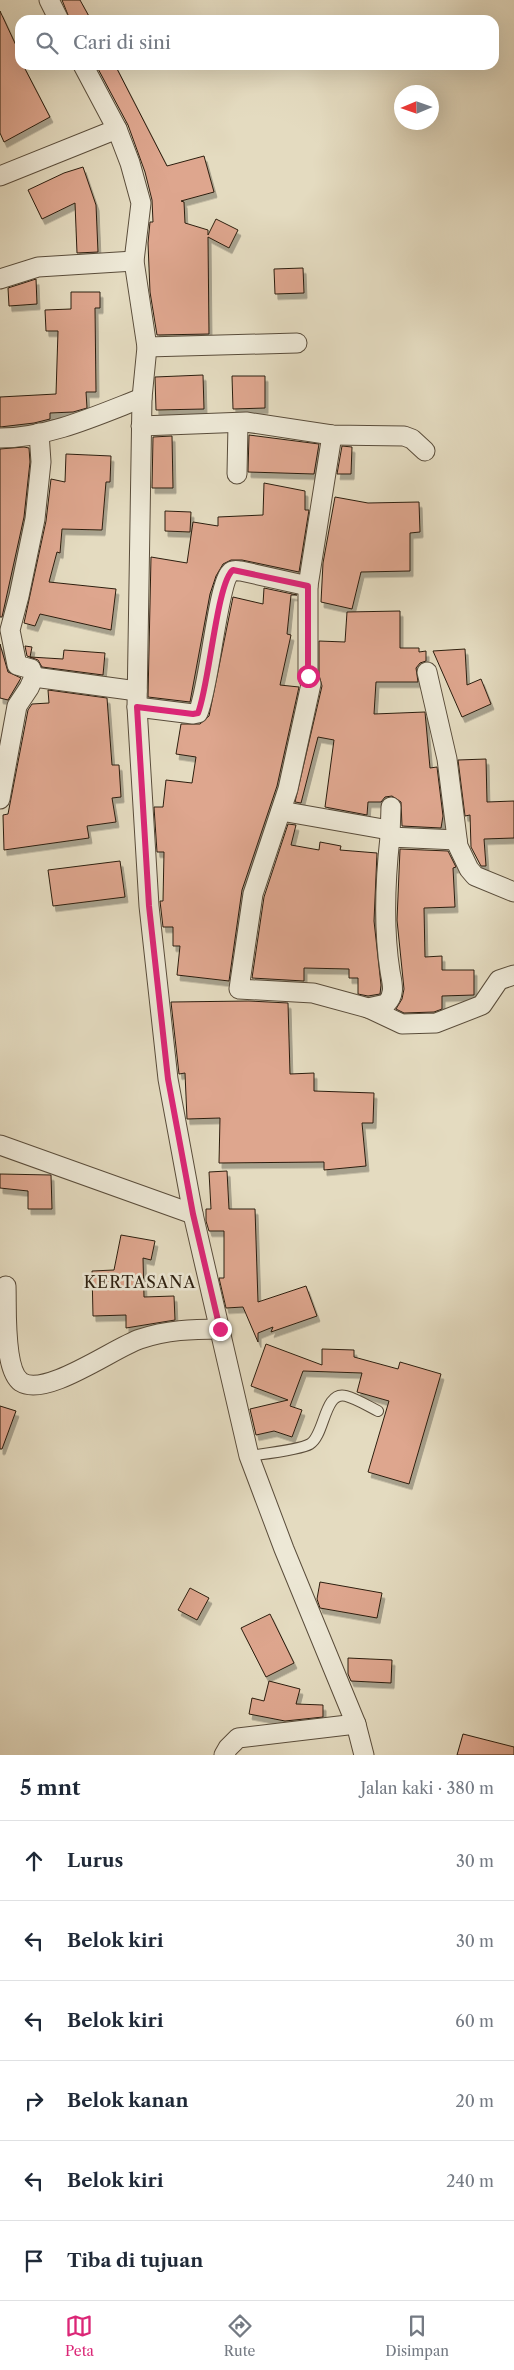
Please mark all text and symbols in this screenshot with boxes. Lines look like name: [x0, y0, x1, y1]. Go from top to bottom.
search box: [15, 15, 499, 70]
icon: search: [33, 29, 61, 57]
text: Cari di sini: [73, 31, 171, 54]
north arrow: [394, 85, 439, 130]
route start: [297, 665, 320, 688]
district label: KERTASANA: [84, 1272, 196, 1292]
route end: [209, 1318, 232, 1341]
text: 5 mnt: [20, 1775, 81, 1800]
text: Jalan kaki · 380 m: [361, 1778, 494, 1798]
icon: ahead: [20, 1847, 48, 1875]
text: Lurus: [67, 1849, 123, 1872]
text: 30 m: [456, 1851, 494, 1871]
icon: left: [20, 1927, 48, 1955]
text: Belok kiri: [67, 1929, 164, 1952]
text: 30 m: [456, 1931, 494, 1951]
icon: left: [20, 2007, 48, 2035]
text: Belok kiri: [67, 2009, 164, 2032]
text: 60 m: [455, 2011, 494, 2031]
icon: right: [20, 2087, 48, 2115]
text: Belok kanan: [67, 2089, 189, 2112]
text: 20 m: [455, 2091, 494, 2111]
icon: left: [20, 2167, 48, 2195]
text: Belok kiri: [67, 2169, 164, 2192]
text: 240 m: [446, 2171, 494, 2191]
icon: arrive: [20, 2247, 48, 2275]
text: Tiba di tujuan: [67, 2249, 203, 2272]
tab: Peta: [65, 2312, 94, 2360]
tab: Rute: [224, 2312, 255, 2360]
tab: Disimpan: [385, 2312, 449, 2360]

